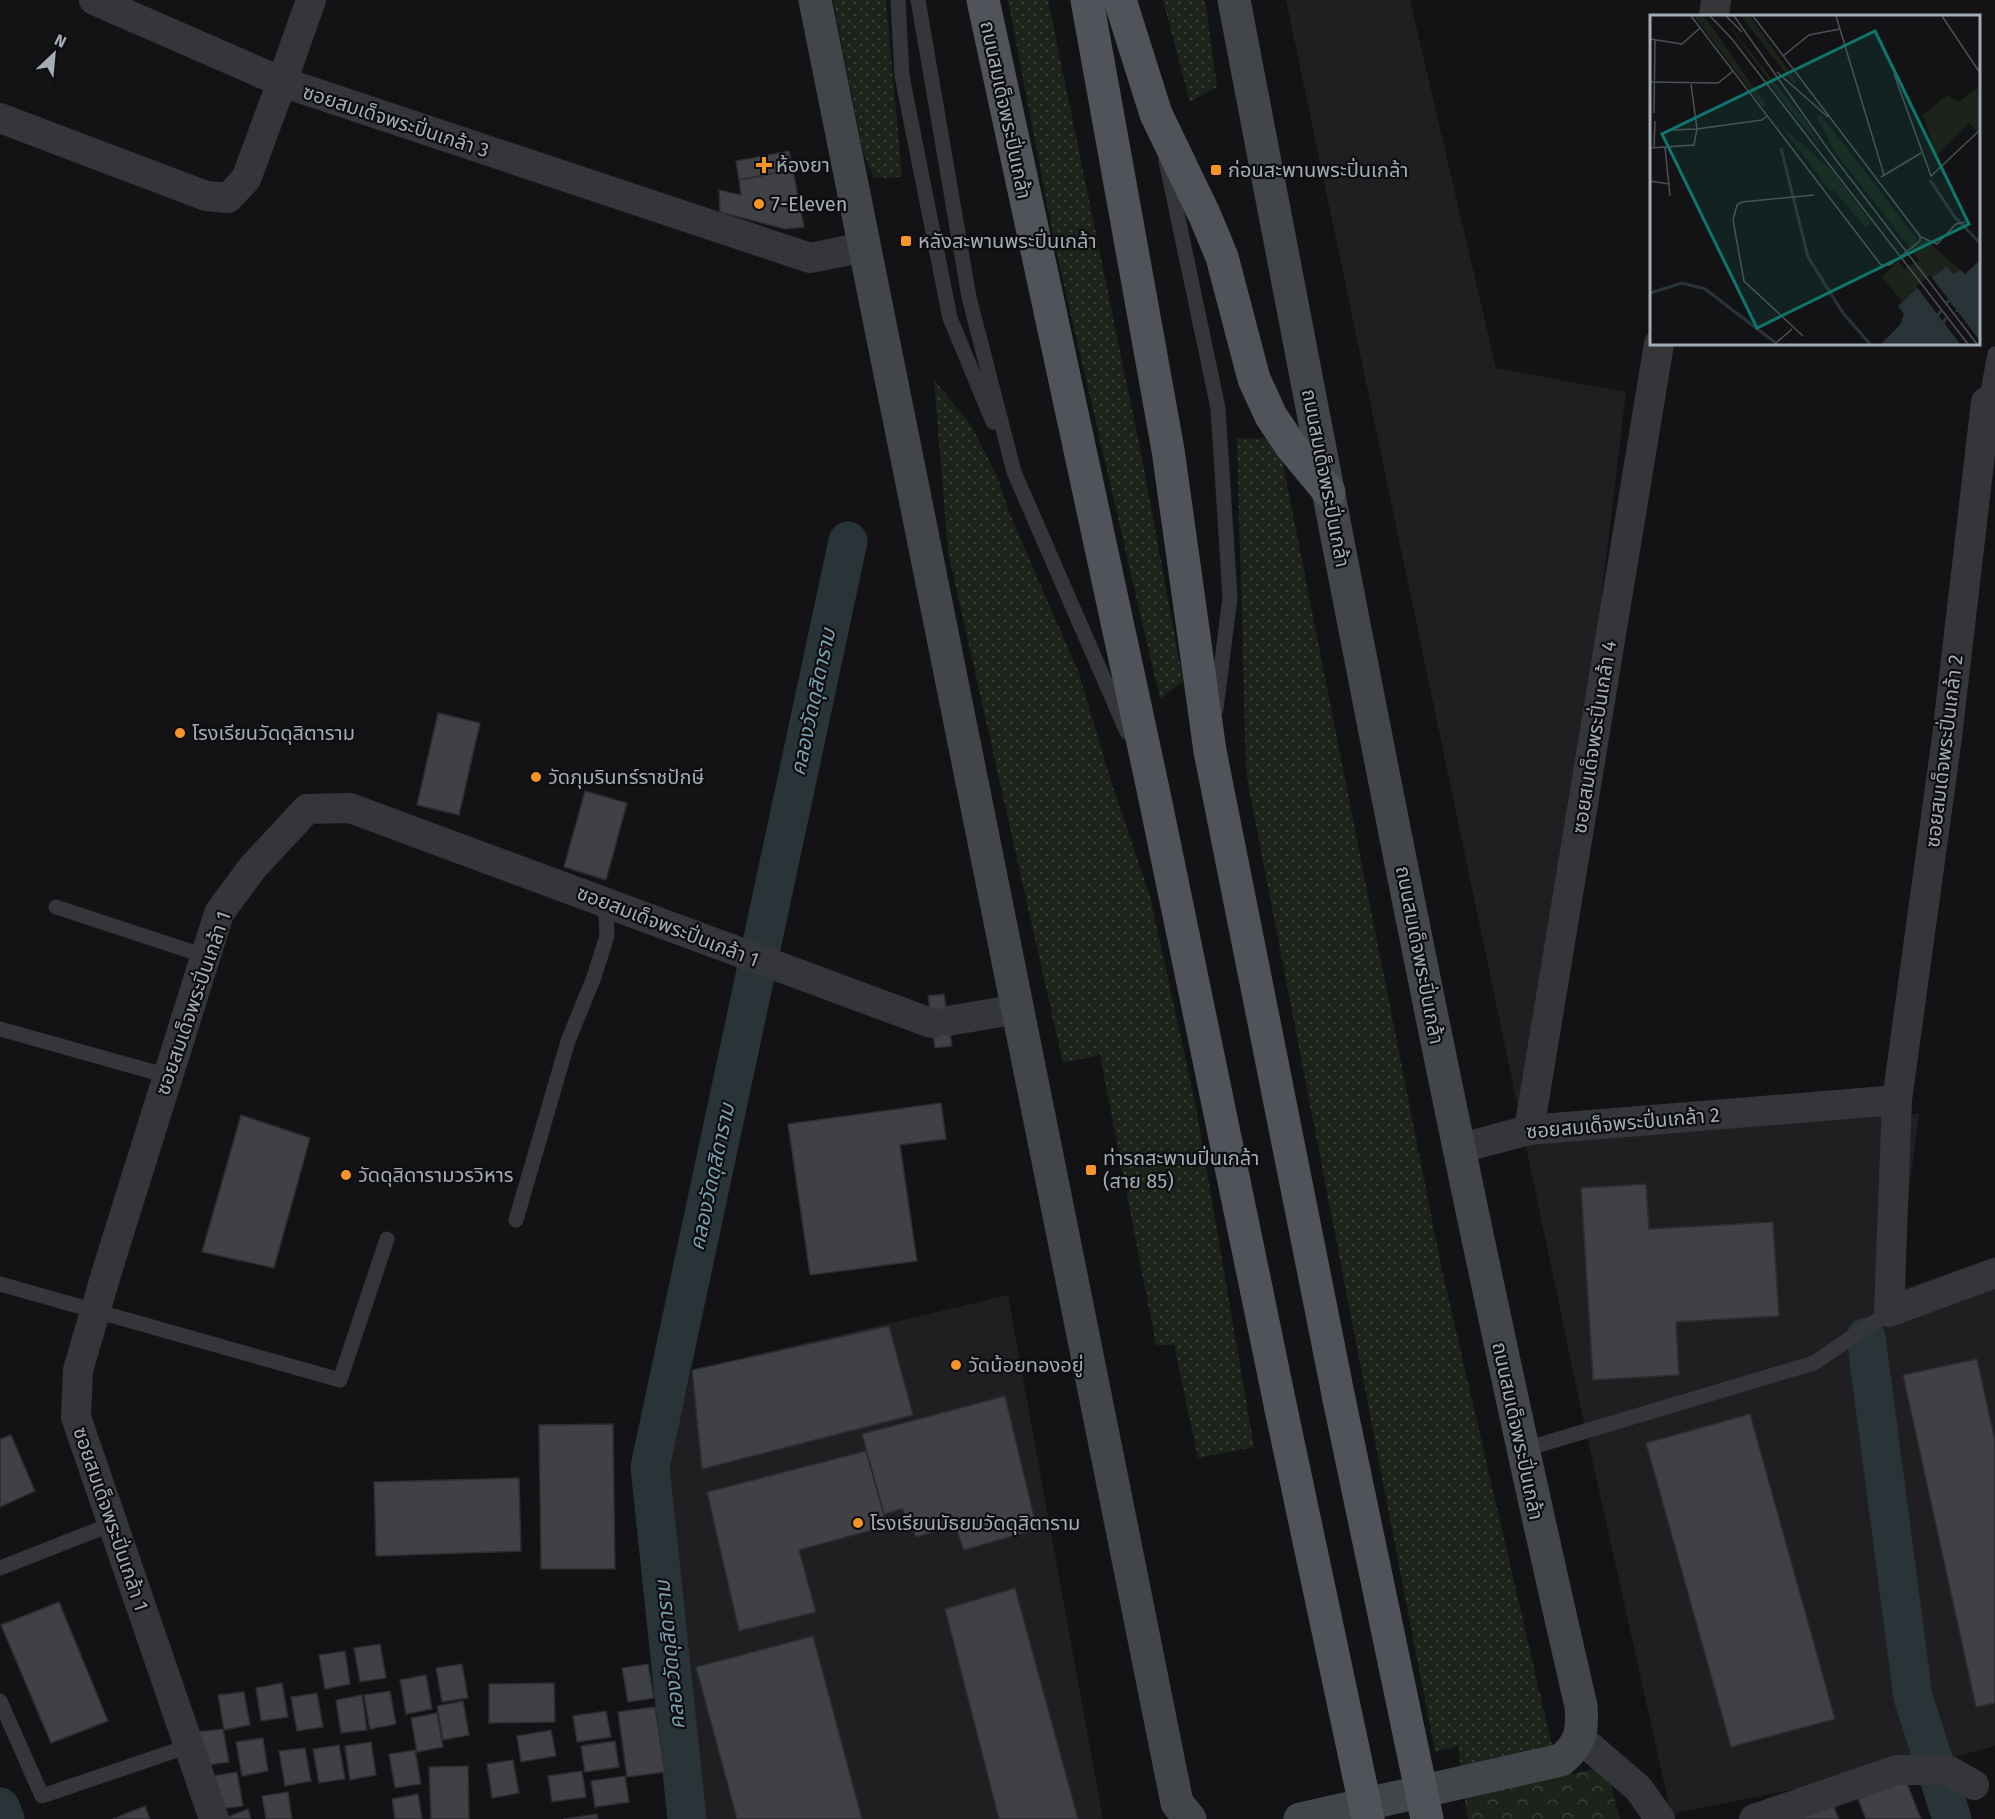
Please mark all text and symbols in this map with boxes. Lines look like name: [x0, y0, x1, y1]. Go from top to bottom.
inset map: [1650, 15, 1980, 345]
street label: ถนนสมเด็จพระปิ่นเกล้า: [975, 19, 1037, 201]
north arrow: [24, 24, 84, 84]
text: N: [51, 30, 69, 52]
street label: ซอยสมเด็จพระปิ่นเกล้า 3: [300, 79, 492, 162]
place label: ห้องยา: [776, 153, 830, 177]
place label: ก่อนสะพานพระปิ่นเกล้า: [1228, 157, 1408, 182]
marker: ห้องยา: [757, 158, 771, 172]
marker: ก่อนสะพานพระปิ่นเกล้า: [1209, 163, 1223, 177]
place label: 7-Eleven: [771, 192, 847, 216]
marker: 7-Eleven: [752, 197, 766, 211]
place label: หลังสะพานพระปิ่นเกล้า: [918, 228, 1097, 253]
marker: หลังสะพานพระปิ่นเกล้า: [899, 234, 913, 248]
street label: ถนนสมเด็จพระปิ่นเกล้า: [1297, 387, 1356, 569]
water label: คลองวัดดุสิดาราม: [785, 624, 842, 778]
street label: ซอยสมเด็จพระปิ่นเกล้า 4: [1566, 638, 1621, 835]
street label: ซอยสมเด็จพระปิ่นเกล้า 2: [1919, 653, 1968, 849]
place label: โรงเรียนวัดดุสิตาราม: [192, 721, 355, 745]
marker: โรงเรียนวัดดุสิตาราม: [173, 726, 187, 740]
place label: วัดภุมรินทร์ราชปักษี: [548, 765, 704, 789]
marker: วัดภุมรินทร์ราชปักษี: [529, 770, 543, 784]
street label: ถนนสมเด็จพระปิ่นเกล้า: [1391, 864, 1450, 1046]
street label: ซอยสมเด็จพระปิ่นเกล้า 1: [574, 879, 763, 972]
street label: ซอยสมเด็จพระปิ่นเกล้า 1: [149, 908, 236, 1098]
water label: คลองวัดดุสิดาราม: [684, 1099, 741, 1253]
street label: ซอยสมเด็จพระปิ่นเกล้า 2: [1525, 1102, 1721, 1143]
place label: ท่ารถสะพานปิ่นเกล้า (สาย 85): [1103, 1145, 1259, 1193]
place label: วัดดุสิดารามวรวิหาร: [358, 1163, 514, 1187]
marker: ท่ารถสะพานปิ่นเกล้า (สาย 85): [1084, 1163, 1098, 1177]
marker: วัดดุสิดารามวรวิหาร: [339, 1168, 353, 1182]
street label: ถนนสมเด็จพระปิ่นเกล้า: [1487, 1340, 1549, 1522]
place label: วัดน้อยทองอยู่: [968, 1353, 1084, 1378]
marker: วัดน้อยทองอยู่: [949, 1358, 963, 1372]
street label: ซอยสมเด็จพระปิ่นเกล้า 1: [68, 1424, 155, 1614]
place label: โรงเรียนมัธยมวัดดุสิตาราม: [870, 1511, 1080, 1535]
marker: โรงเรียนมัธยมวัดดุสิตาราม: [851, 1516, 865, 1530]
water label: คลองวัดดุสิดาราม: [649, 1577, 691, 1731]

